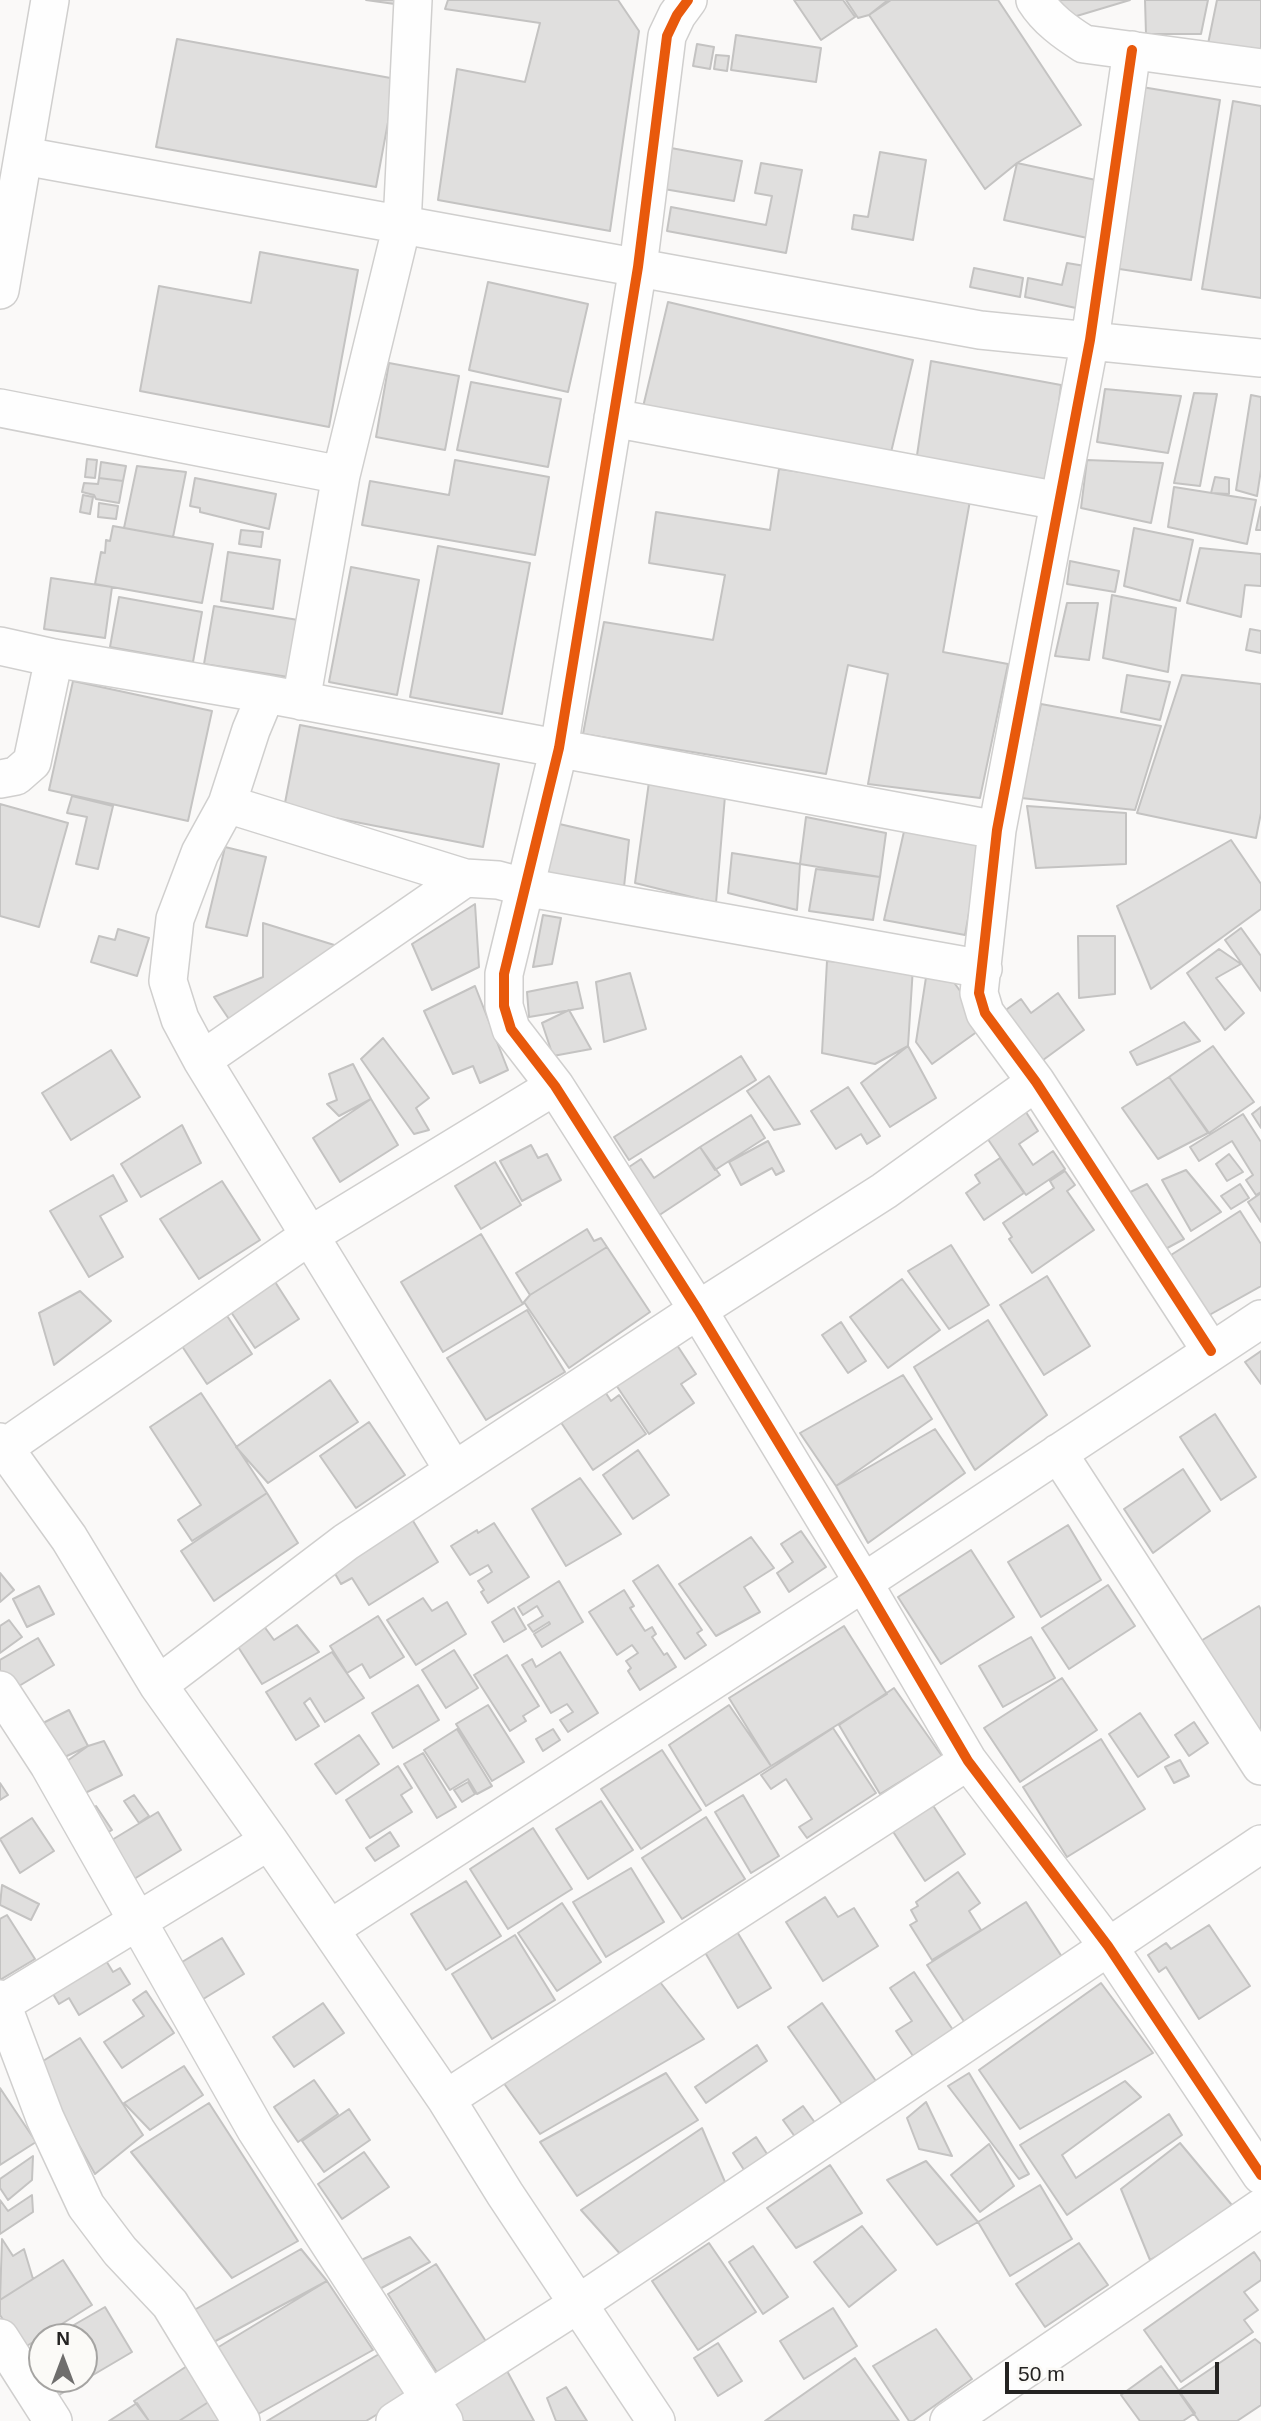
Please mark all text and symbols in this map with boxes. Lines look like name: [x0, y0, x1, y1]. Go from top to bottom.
north arrow: [28, 2323, 98, 2393]
text: N: [56, 2328, 70, 2349]
scale bar: [1009, 2348, 1222, 2392]
text: 50 m: [1018, 2362, 1065, 2385]

